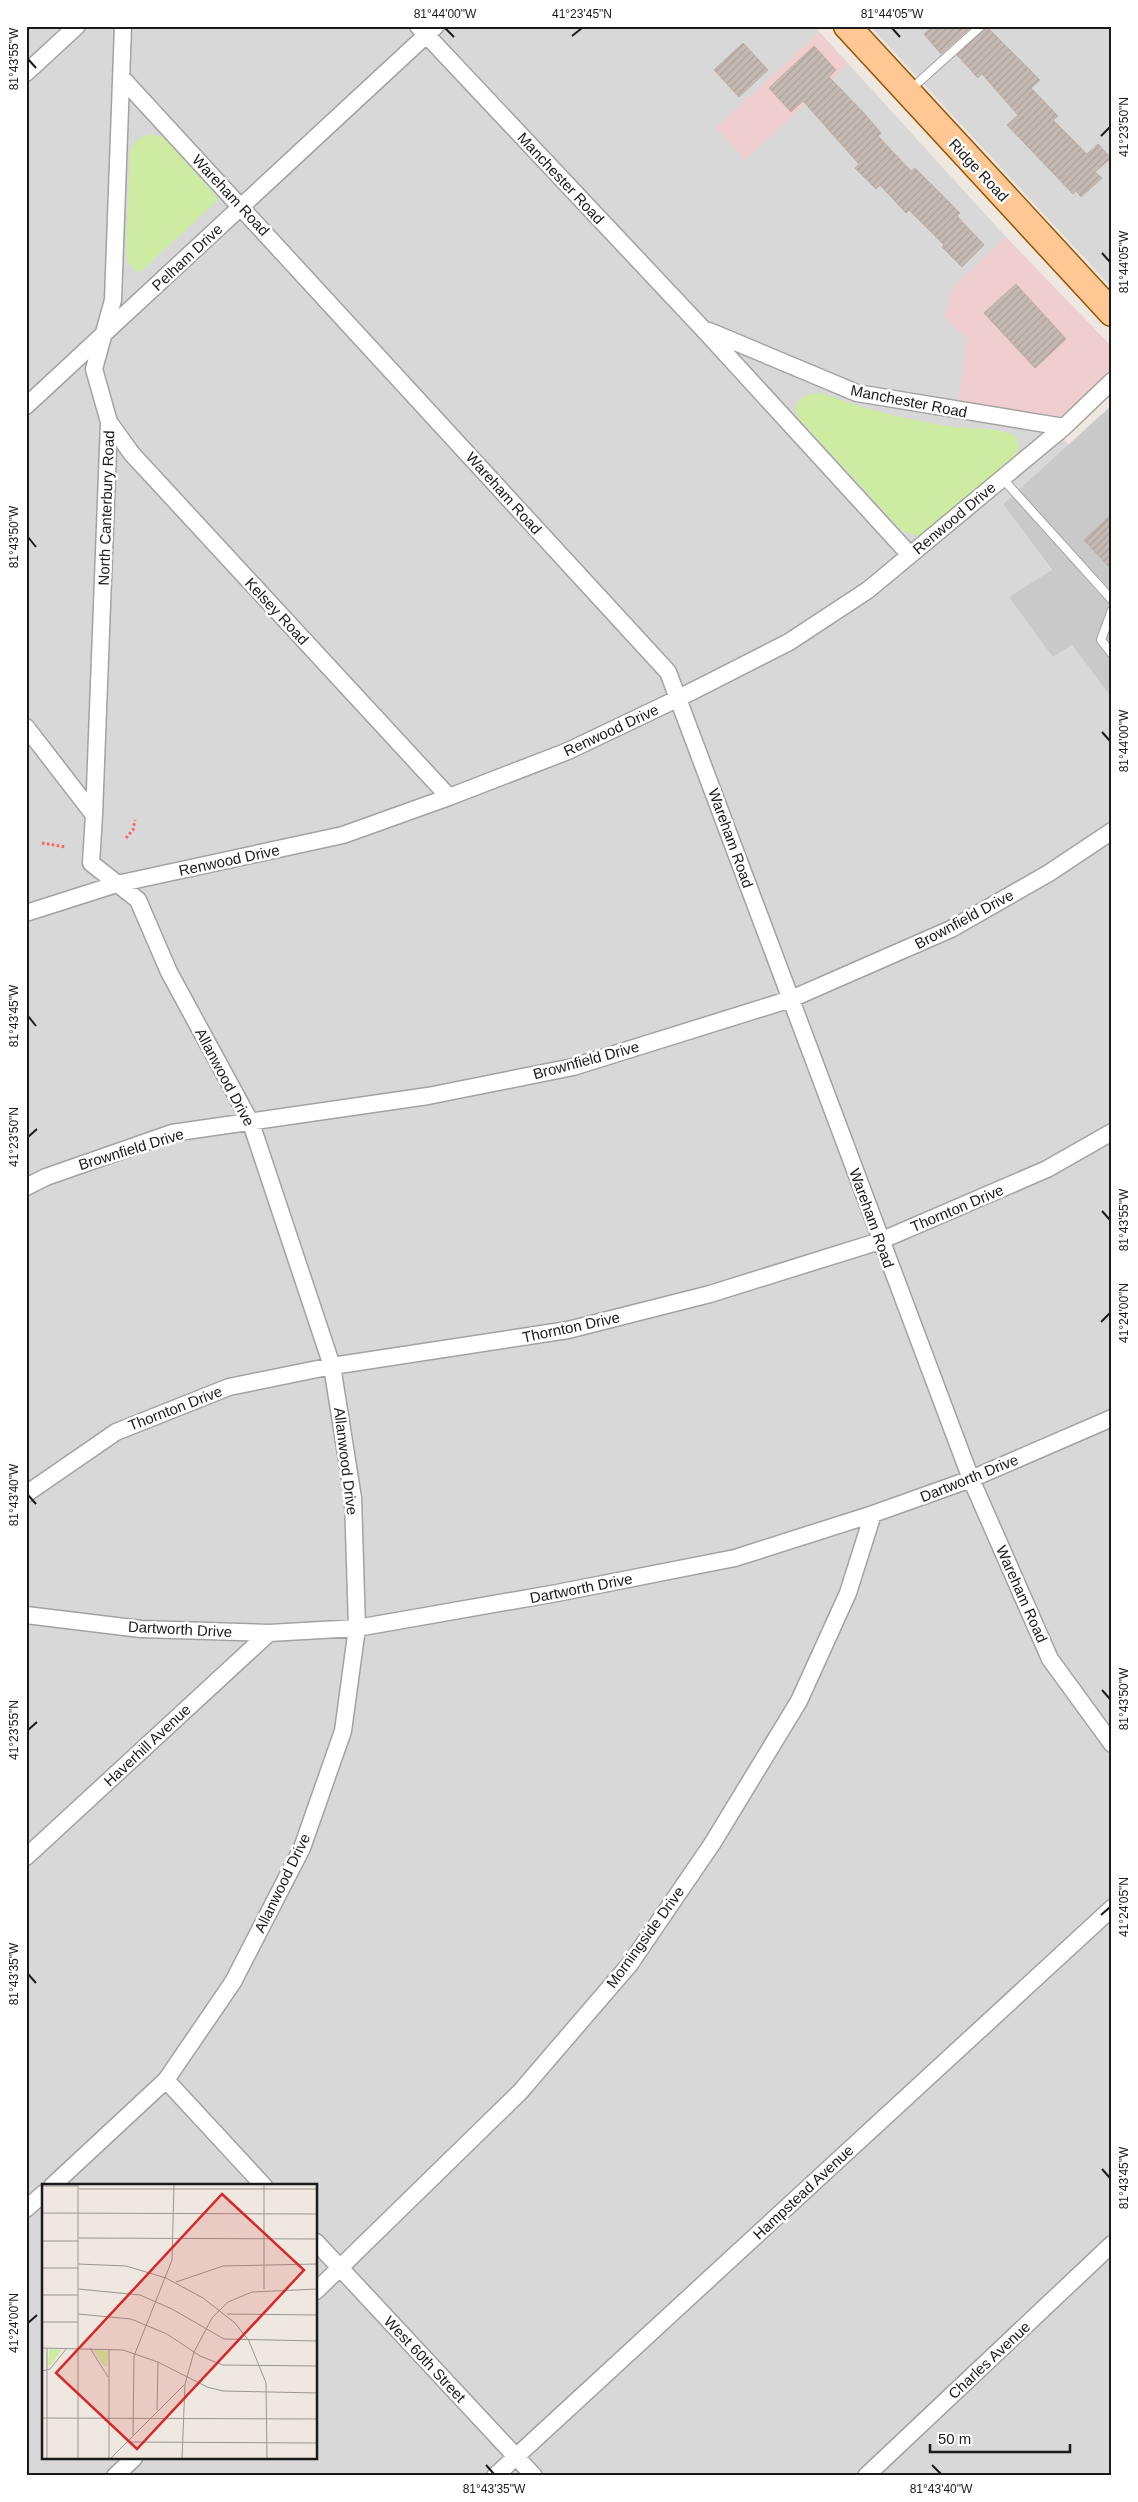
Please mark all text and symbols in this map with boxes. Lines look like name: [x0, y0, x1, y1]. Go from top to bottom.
text: 81°44'00"W: [414, 7, 477, 21]
text: 41°23'45"N: [552, 7, 612, 21]
text: 81°44'05"W: [861, 7, 924, 21]
text: 81°43'55"W: [7, 27, 21, 90]
text: 41°23'50"N: [1117, 97, 1131, 157]
street label: Manchester Road: [514, 129, 608, 227]
street label: Ridge Road: [946, 135, 1012, 205]
street label: Wareham Road: [189, 151, 273, 239]
street label: Pelham Drive: [148, 220, 226, 294]
text: 81°44'05"W: [1117, 230, 1131, 293]
street label: Manchester Road: [849, 381, 969, 421]
street label: North Canterbury Road: [95, 430, 117, 586]
street label: Wareham Road: [463, 448, 545, 538]
street label: Renwood Drive: [909, 479, 999, 557]
text: 81°43'50"W: [7, 505, 21, 568]
street label: Kelsey Road: [242, 574, 312, 648]
street label: Renwood Drive: [561, 701, 661, 759]
text: 81°44'00"W: [1117, 709, 1131, 772]
street label: Wareham Road: [705, 786, 757, 890]
street label: Renwood Drive: [177, 841, 281, 879]
street label: Brownfield Drive: [912, 886, 1016, 952]
text: 81°43'45"W: [7, 984, 21, 1047]
street label: Allanwood Drive: [192, 1025, 258, 1129]
street label: Brownfield Drive: [531, 1038, 641, 1082]
text: 41°23'50"N: [7, 1107, 21, 1167]
street label: Brownfield Drive: [76, 1125, 186, 1173]
street label: Wareham Road: [846, 1166, 898, 1270]
street label: Thornton Drive: [908, 1181, 1006, 1235]
text: 81°43'55"W: [1117, 1188, 1131, 1251]
text: 41°24'00"N: [1117, 1283, 1131, 1343]
street label: Thornton Drive: [521, 1308, 621, 1346]
street label: Thornton Drive: [126, 1382, 224, 1434]
street label: Allanwood Drive: [331, 1406, 361, 1516]
street label: Dartworth Drive: [918, 1451, 1020, 1505]
text: 81°43'40"W: [7, 1463, 21, 1526]
street label: Wareham Road: [993, 1543, 1051, 1645]
street label: Dartworth Drive: [528, 1570, 634, 1606]
street label: Dartworth Drive: [128, 1618, 232, 1640]
text: 81°43'50"W: [1117, 1667, 1131, 1730]
text: 41°23'55"N: [7, 1700, 21, 1760]
street label: Haverhill Avenue: [100, 1700, 194, 1790]
street label: Allanwood Drive: [251, 1831, 313, 1935]
text: 41°24'05"N: [1117, 1877, 1131, 1937]
street label: Morningside Drive: [603, 1883, 687, 1991]
text: 81°43'35"W: [7, 1942, 21, 2005]
street label: Hampstead Avenue: [749, 2141, 857, 2243]
text: 81°43'45"W: [1117, 2146, 1131, 2209]
inset map: [42, 2184, 318, 2460]
text: 41°24'00"N: [7, 2293, 21, 2353]
street label: West 60th Street: [381, 2312, 470, 2406]
street label: Charles Avenue: [945, 2318, 1033, 2402]
scale bar: [930, 2422, 1070, 2454]
text: 50 m: [938, 2430, 971, 2447]
text: 81°43'35"W: [463, 2482, 526, 2496]
text: 81°43'40"W: [910, 2482, 973, 2496]

